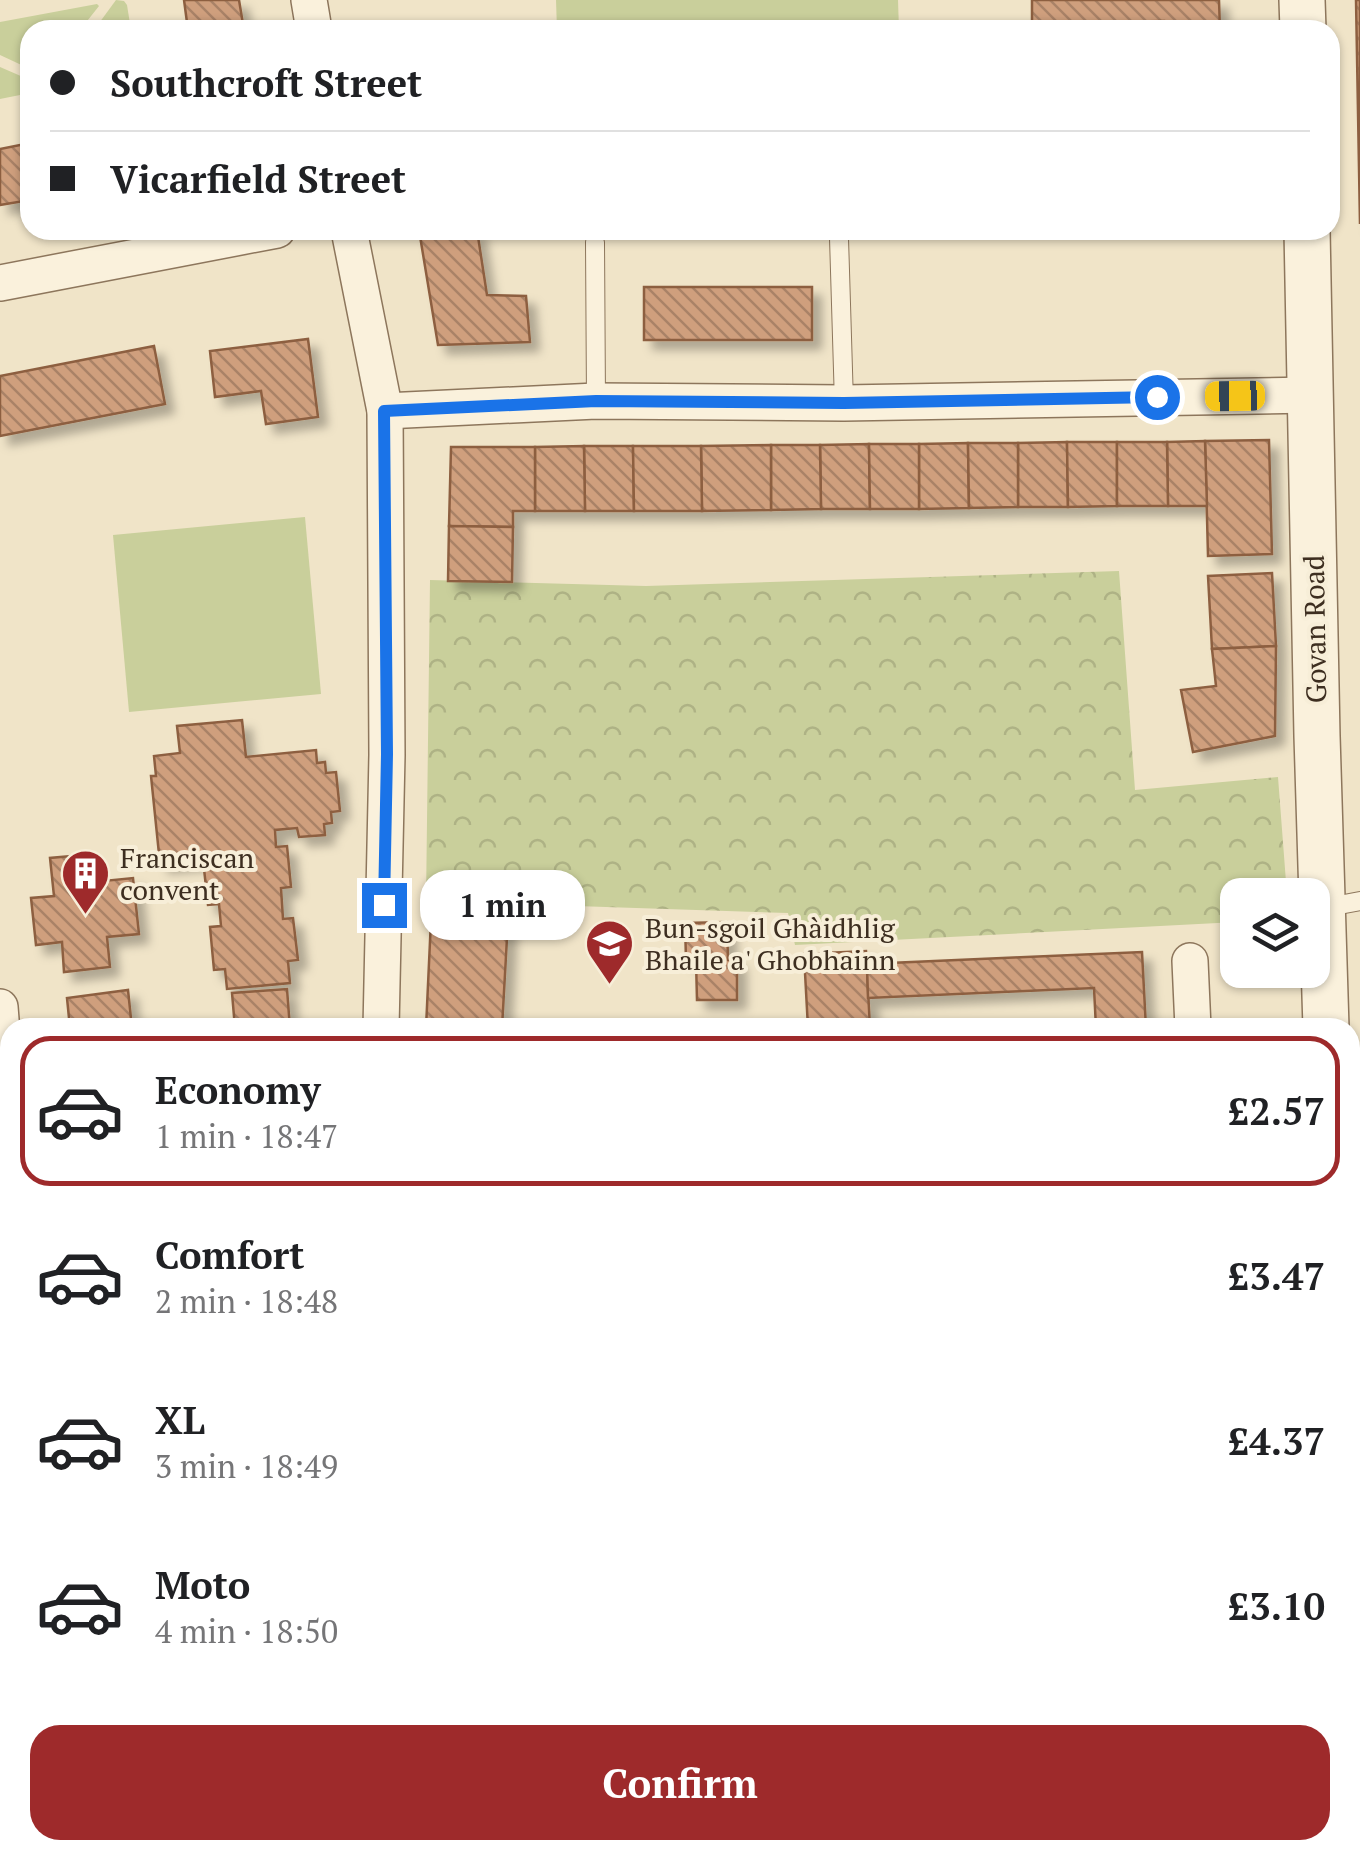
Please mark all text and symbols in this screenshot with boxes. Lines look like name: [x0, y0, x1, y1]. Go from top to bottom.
text: Southcroft Street: [110, 58, 422, 108]
text: Vicarfield Street: [110, 154, 406, 204]
route start: [1135, 375, 1180, 420]
car: [1205, 380, 1265, 412]
street label: Govan Road: [1295, 554, 1334, 704]
place label: Franciscan convent: [120, 839, 255, 908]
building icon: Franciscan convent: [59, 848, 111, 916]
callout: 1 min: [419, 870, 584, 940]
map controls: [1220, 878, 1330, 988]
button: layers: [1220, 878, 1330, 988]
route end: [362, 883, 407, 928]
text: 1 min: [459, 884, 546, 926]
place label: Bun-sgoil Ghàidhlig Bhaile a' Ghobhainn: [645, 909, 896, 978]
school or university icon: Bun-sgoil Ghàidhlig Bhaile a' Ghobhainn: [584, 918, 636, 986]
text: Economy: [155, 1065, 321, 1115]
icon: car: [35, 1066, 125, 1156]
text: £2.57: [1228, 1086, 1325, 1136]
text: 1 min · 18:47: [155, 1115, 338, 1157]
text: Comfort: [155, 1230, 304, 1280]
icon: car: [35, 1231, 125, 1321]
text: £3.47: [1228, 1251, 1325, 1301]
text: 2 min · 18:48: [155, 1280, 338, 1322]
text: XL: [155, 1395, 205, 1445]
icon: car: [35, 1396, 125, 1486]
text: £4.37: [1228, 1416, 1325, 1466]
text: 3 min · 18:49: [155, 1445, 338, 1487]
text: Moto: [155, 1560, 250, 1610]
icon: car: [35, 1561, 125, 1651]
text: £3.10: [1228, 1581, 1325, 1631]
text: 4 min · 18:50: [155, 1610, 338, 1652]
button: Confirm: [30, 1725, 1330, 1840]

